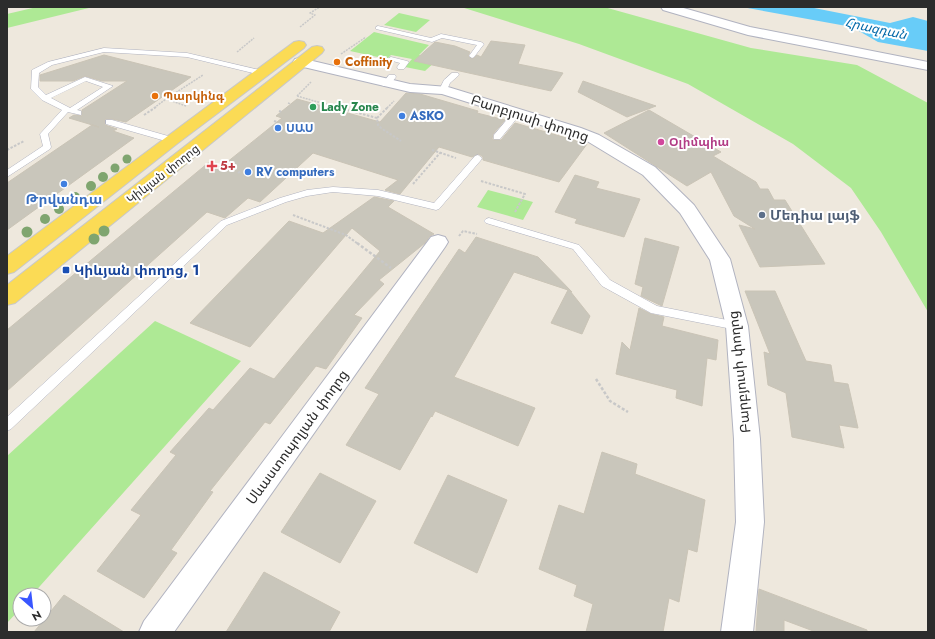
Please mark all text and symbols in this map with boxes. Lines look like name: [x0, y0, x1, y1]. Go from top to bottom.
water label: Հրազդան: [843, 13, 909, 45]
place label: Coffinity: [345, 53, 393, 71]
marker: Coffinity: [332, 57, 342, 67]
place label: Պարկինգ: [163, 87, 225, 105]
street label: Բարբյուսի փողոց: [469, 90, 591, 146]
marker: Պարկինգ: [150, 91, 160, 101]
place label: Lady Zone: [321, 98, 379, 116]
marker: Lady Zone: [308, 102, 318, 112]
place label: ASKO: [409, 107, 444, 125]
marker: ASKO: [397, 111, 407, 121]
place label: ՍԱՍ: [286, 119, 314, 137]
marker: ՍԱՍ: [273, 123, 283, 133]
place label: Օլիմպիա: [669, 133, 729, 151]
marker: Օլիմպիա: [656, 137, 666, 147]
street label: Կիևյան փողոց: [123, 140, 203, 208]
place label: 5+: [220, 157, 236, 175]
marker: 5+: [207, 161, 217, 171]
place label: RV computers: [256, 163, 335, 181]
marker: RV computers: [243, 167, 253, 177]
marker: Թրվանդա: [59, 179, 69, 189]
place label: Թրվանդա: [26, 189, 102, 209]
place label: Մեդիա լայֆ: [770, 205, 860, 225]
marker: Մեդիա լայֆ: [757, 210, 767, 220]
place label: Կիևյան փողոց, 1: [74, 260, 199, 280]
marker: Կիևյան փողոց, 1: [61, 265, 71, 275]
street label: Բարբյուսի փողոց: [723, 310, 755, 434]
street label: Սևաստոպոլյան փողոց: [241, 365, 353, 509]
north arrow: [12, 587, 52, 627]
text: N: [29, 607, 44, 625]

